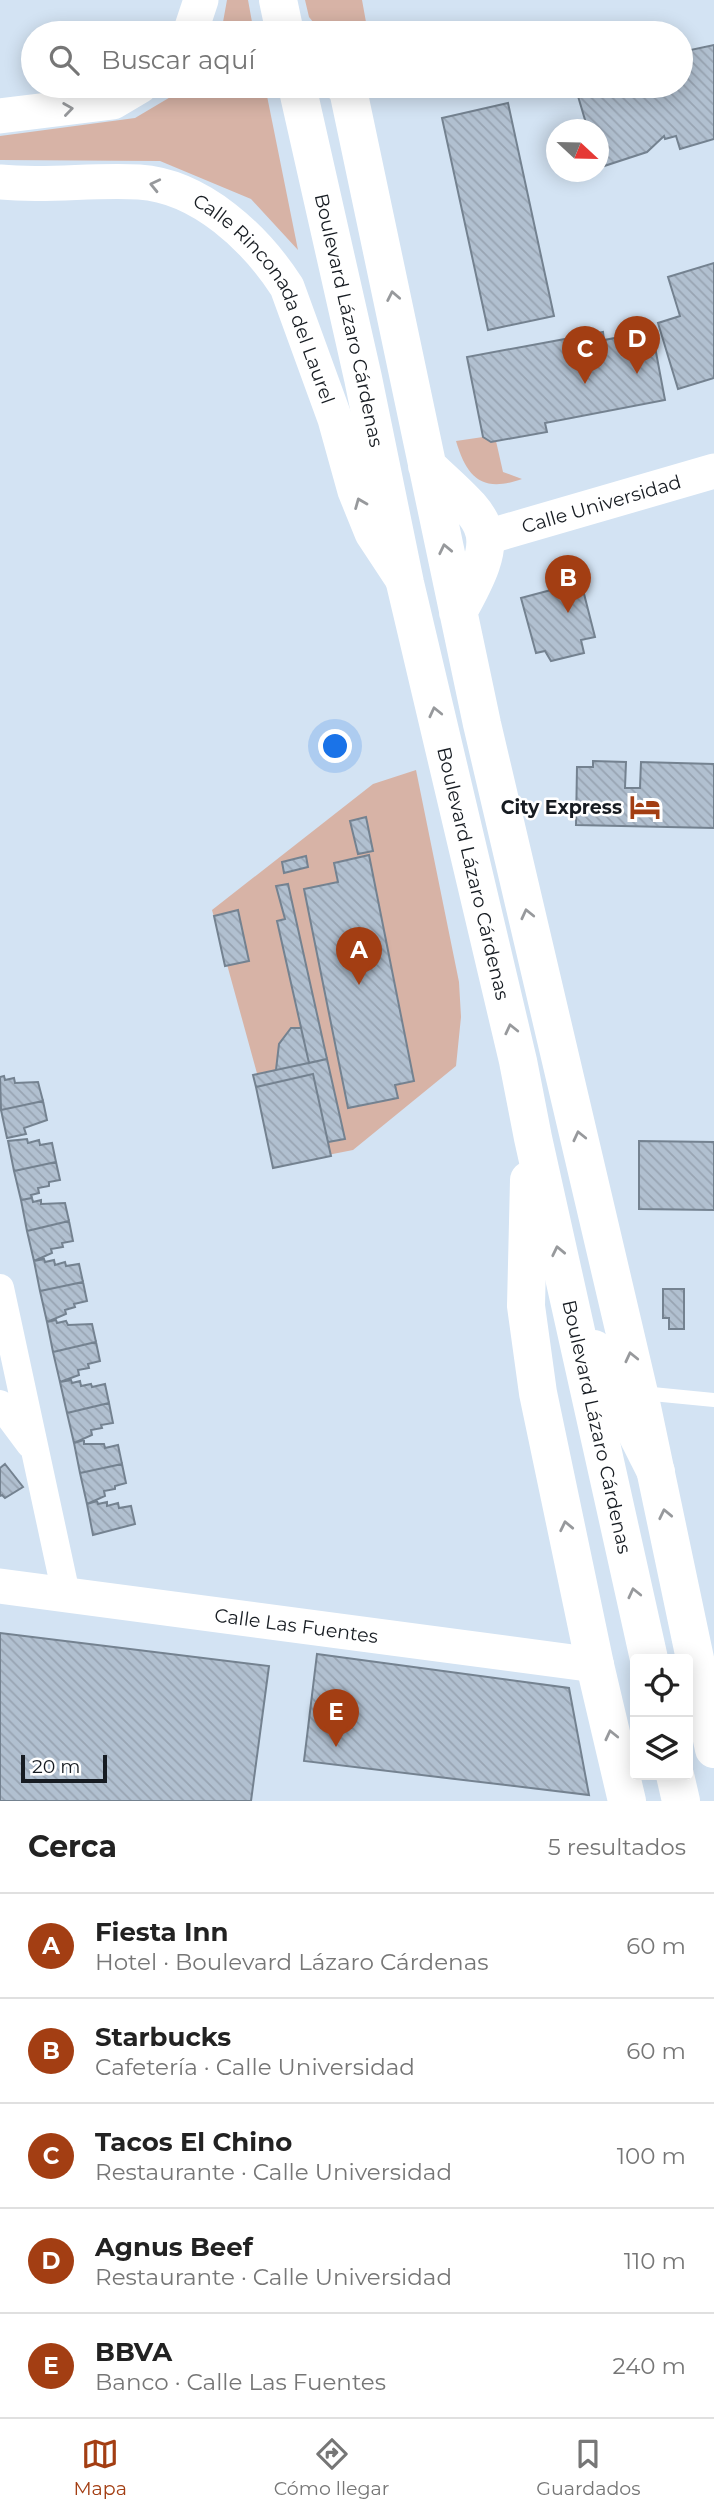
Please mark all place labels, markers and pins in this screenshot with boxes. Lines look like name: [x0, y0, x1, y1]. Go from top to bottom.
pin: D: [614, 316, 660, 374]
pin: C: [562, 326, 608, 384]
pin: B: [545, 555, 591, 613]
hotel icon: City Express: [628, 790, 662, 824]
place label: City Express: [501, 796, 622, 819]
pin: A: [336, 927, 382, 985]
pin: E: [313, 1689, 359, 1747]

